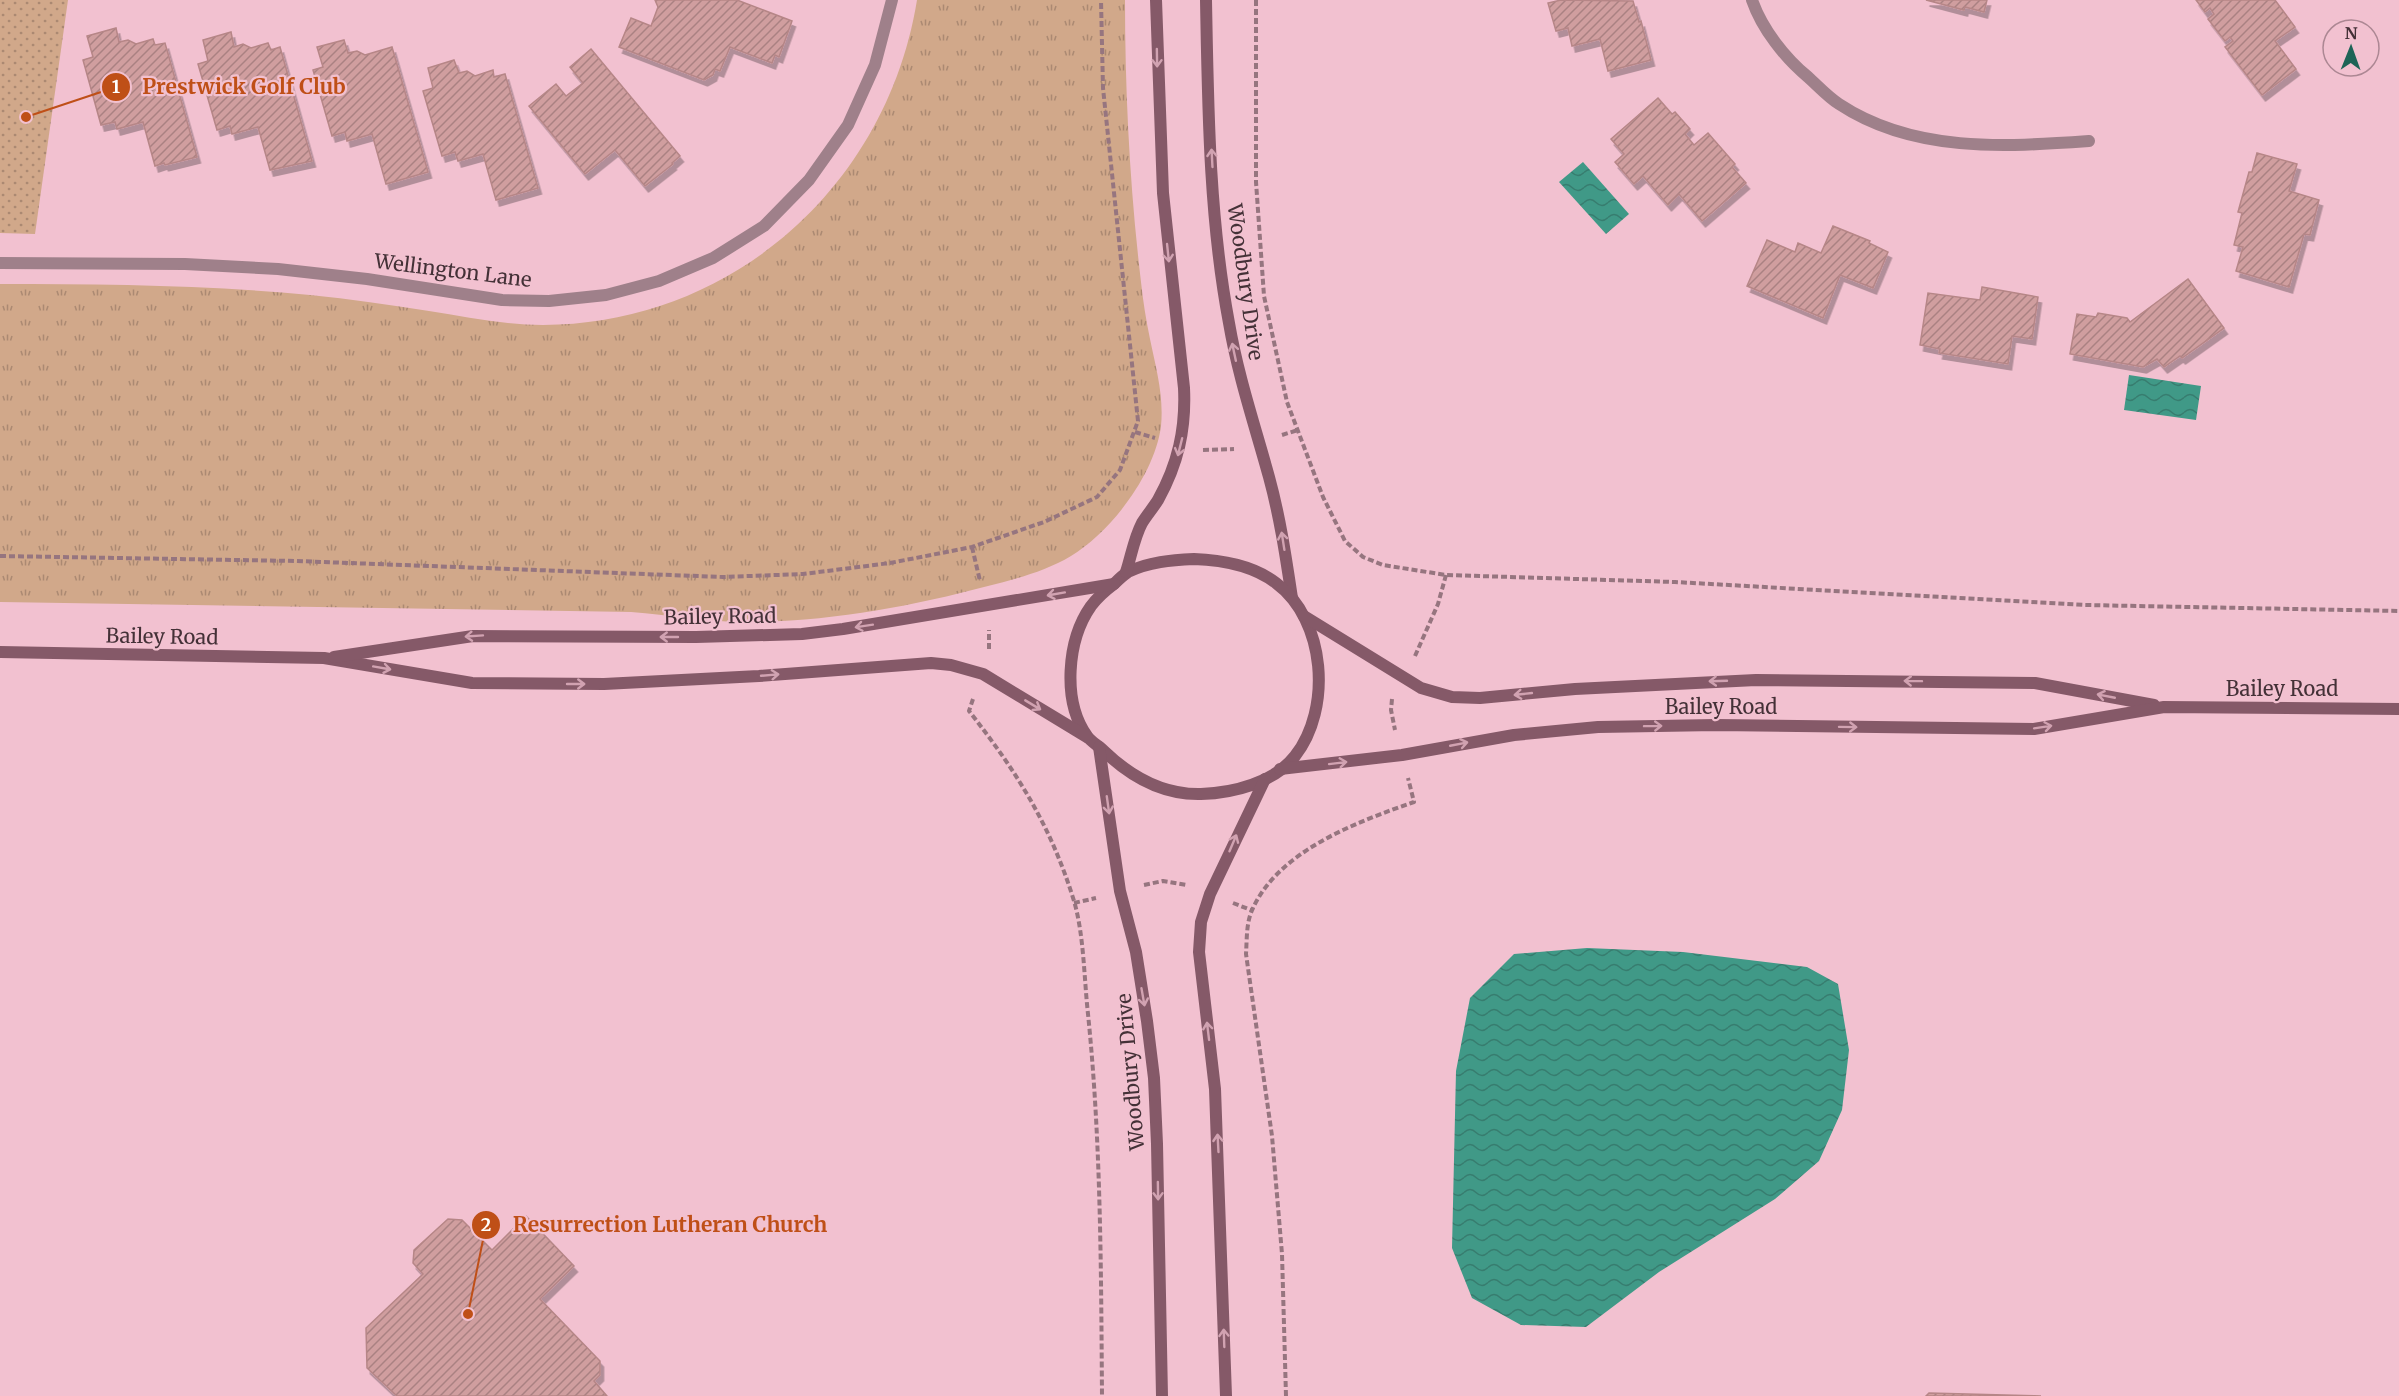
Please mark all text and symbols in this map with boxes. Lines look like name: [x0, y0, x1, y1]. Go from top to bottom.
north arrow: [2321, 18, 2381, 78]
text: N: [2345, 23, 2358, 43]
one-way arrow: [1151, 48, 1162, 68]
callout: Prestwick Golf Club: [101, 68, 358, 107]
text: Prestwick Golf Club: [142, 73, 346, 100]
text: 1: [112, 75, 120, 98]
one-way arrow: [1206, 149, 1217, 169]
street label: Woodbury Drive: [1223, 201, 1269, 362]
one-way arrow: [1163, 243, 1174, 263]
street label: Wellington Lane: [372, 248, 533, 292]
one-way arrow: [1228, 342, 1240, 361]
one-way arrow: [1174, 437, 1186, 456]
one-way arrow: [1277, 531, 1288, 551]
one-way arrow: [1047, 588, 1066, 599]
street label: Bailey Road: [663, 603, 777, 629]
one-way arrow: [854, 621, 874, 632]
street label: Bailey Road: [105, 623, 219, 649]
one-way arrow: [465, 631, 485, 642]
one-way arrow: [660, 631, 680, 643]
one-way arrow: [372, 663, 391, 674]
one-way arrow: [760, 669, 780, 680]
one-way arrow: [1708, 676, 1728, 687]
one-way arrow: [1903, 676, 1923, 687]
street label: Bailey Road: [2226, 676, 2338, 701]
one-way arrow: [565, 678, 585, 690]
one-way arrow: [1514, 688, 1534, 699]
one-way arrow: [2097, 690, 2117, 701]
street label: Bailey Road: [1665, 694, 1777, 719]
one-way arrow: [1024, 699, 1041, 711]
one-way arrow: [1642, 720, 1662, 731]
one-way arrow: [1837, 721, 1857, 733]
one-way arrow: [2032, 722, 2052, 733]
one-way arrow: [1449, 738, 1468, 749]
one-way arrow: [1327, 757, 1347, 768]
one-way arrow: [1102, 795, 1113, 814]
one-way arrow: [1228, 834, 1239, 853]
one-way arrow: [1138, 986, 1149, 1006]
street label: Woodbury Drive: [1111, 993, 1149, 1152]
one-way arrow: [1202, 1021, 1213, 1041]
one-way arrow: [1212, 1133, 1223, 1153]
one-way arrow: [1152, 1180, 1164, 1200]
callout: Resurrection Lutheran Church: [471, 1205, 839, 1244]
text: Resurrection Lutheran Church: [513, 1211, 827, 1238]
text: 2: [481, 1213, 491, 1236]
one-way arrow: [1219, 1328, 1230, 1348]

